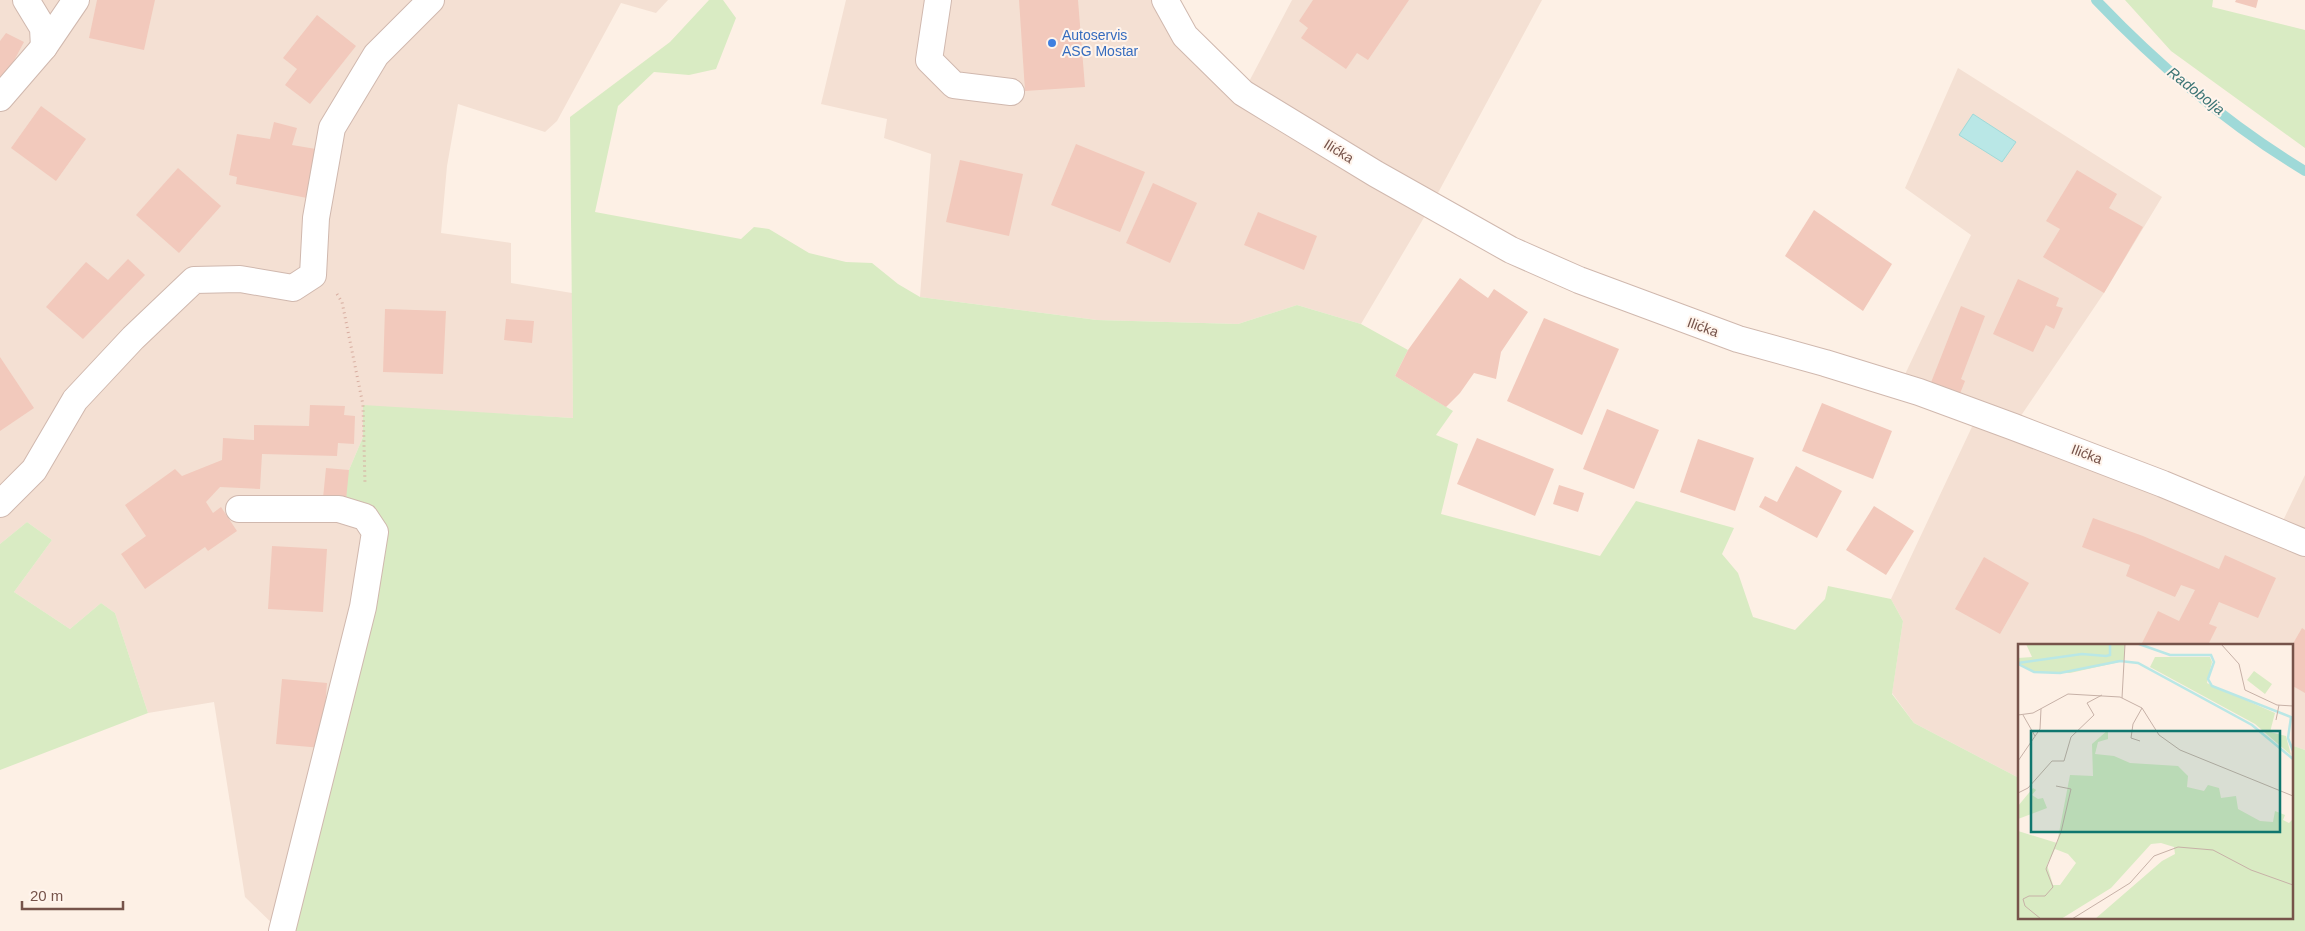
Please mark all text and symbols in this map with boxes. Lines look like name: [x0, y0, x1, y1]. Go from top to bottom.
place label: Autoservis ASG Mostar: [1062, 27, 1139, 59]
marker: Autoservis ASG Mostar: [1046, 37, 1058, 49]
water label: Radobolja: [2164, 63, 2228, 118]
street label: Ilićka: [1321, 136, 1357, 166]
street label: Ilićka: [1685, 314, 1721, 340]
street label: Ilićka: [2069, 441, 2105, 467]
inset map: [2018, 644, 2292, 918]
scale bar: [22, 878, 124, 910]
text: 20 m: [30, 887, 63, 904]

